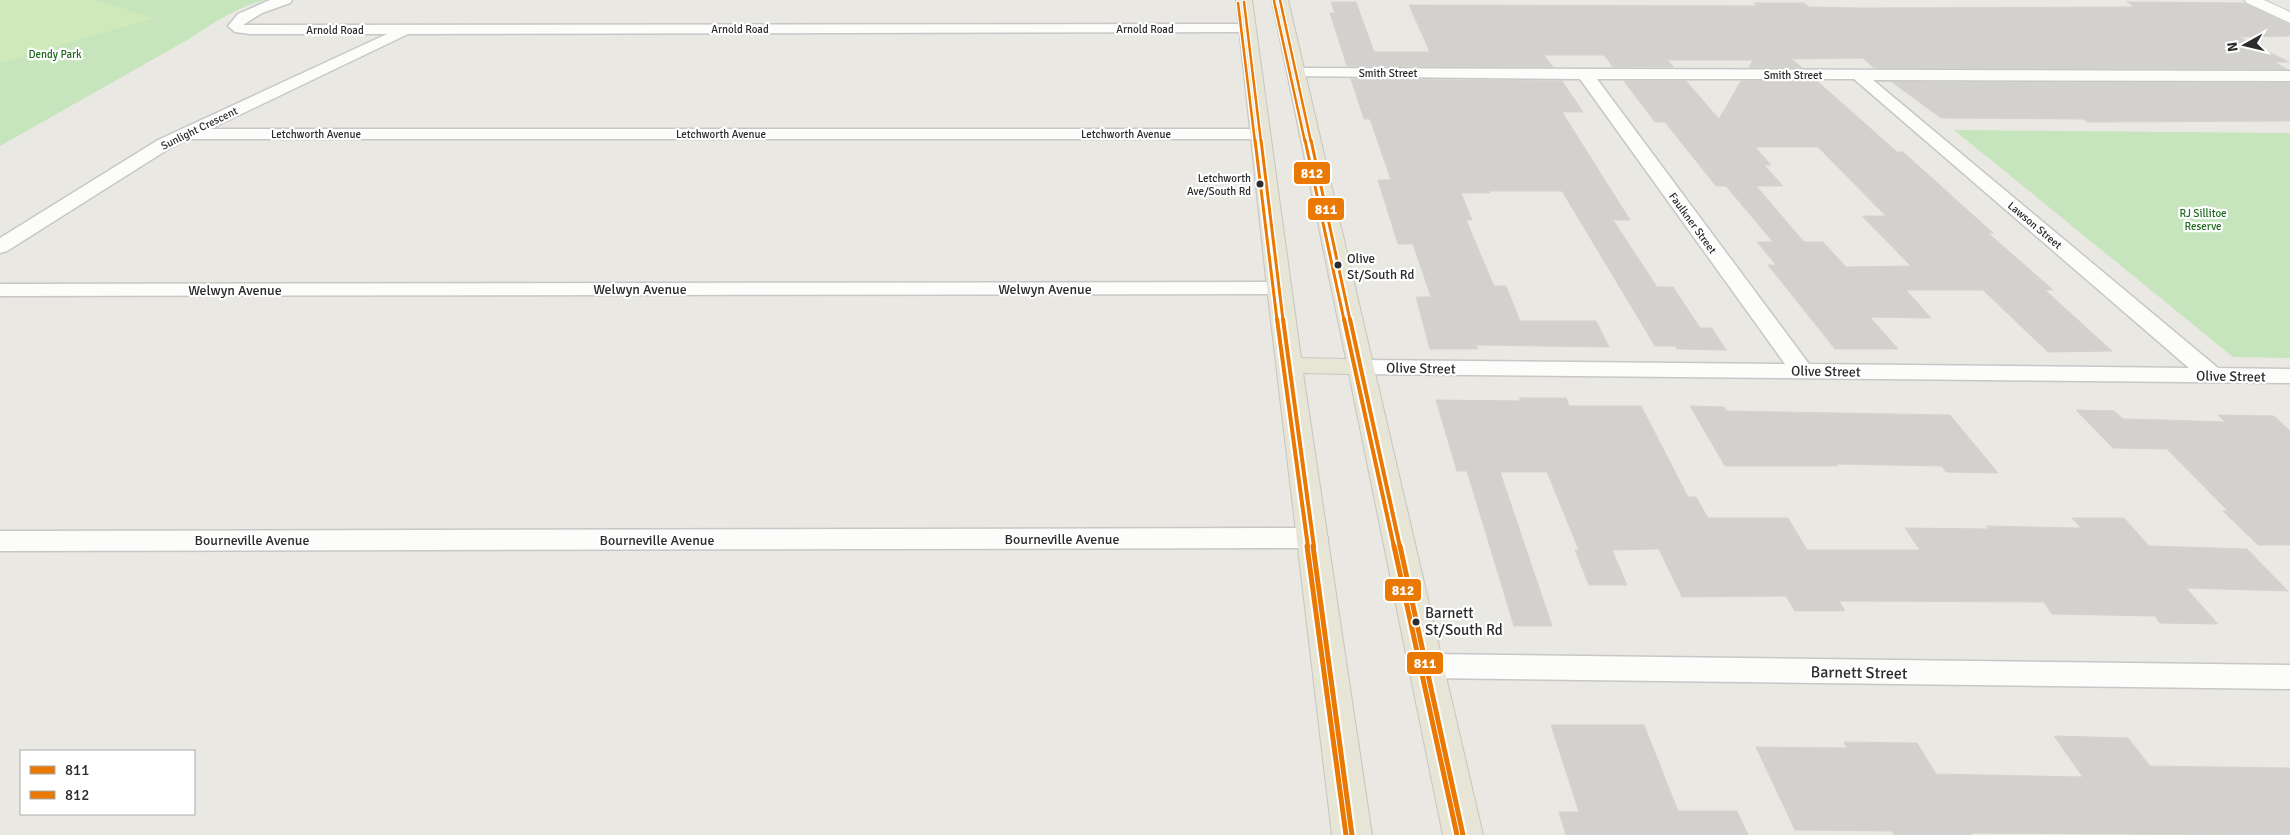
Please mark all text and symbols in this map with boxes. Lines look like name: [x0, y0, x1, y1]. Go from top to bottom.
north arrow: [2220, 20, 2270, 70]
street label: Arnold Road: [711, 23, 769, 36]
street label: Arnold Road: [1116, 23, 1174, 36]
street label: Arnold Road: [306, 24, 364, 37]
text: N: [2224, 41, 2242, 53]
park label: Dendy Park: [28, 48, 82, 61]
street label: Smith Street: [1359, 67, 1418, 80]
street label: Smith Street: [1764, 69, 1823, 82]
street label: Sunlight Crescent: [159, 104, 240, 153]
street label: Letchworth Avenue: [271, 128, 361, 141]
street label: Letchworth Avenue: [676, 128, 766, 141]
street label: Letchworth Avenue: [1081, 128, 1171, 141]
line badge: 812: [1293, 161, 1331, 185]
text: 812: [1301, 165, 1323, 182]
place label: Letchworth Ave/South Rd: [1187, 172, 1251, 198]
marker: Letchworth Ave/South Rd: [1255, 179, 1265, 189]
street label: Faulkner Street: [1666, 190, 1719, 256]
line badge: 811: [1307, 197, 1345, 221]
street label: Lawson Street: [2005, 199, 2064, 252]
text: 811: [1315, 201, 1338, 218]
park label: RJ Sillitoe Reserve: [2179, 207, 2227, 233]
place label: Olive St/South Rd: [1347, 251, 1414, 283]
marker: Olive St/South Rd: [1333, 260, 1343, 270]
street label: Welwyn Avenue: [593, 281, 687, 298]
street label: Welwyn Avenue: [998, 281, 1092, 298]
street label: Welwyn Avenue: [188, 282, 282, 299]
street label: Olive Street: [1386, 359, 1456, 378]
street label: Olive Street: [1791, 362, 1861, 381]
street label: Olive Street: [2196, 367, 2266, 386]
street label: Bourneville Avenue: [1005, 531, 1119, 548]
street label: Bourneville Avenue: [195, 532, 309, 549]
street label: Bourneville Avenue: [600, 532, 714, 549]
line badge: 812: [1384, 578, 1422, 602]
text: 812: [1392, 582, 1414, 599]
place label: Barnett St/South Rd: [1425, 604, 1503, 639]
marker: Barnett St/South Rd: [1411, 617, 1421, 627]
line badge: 811: [1406, 651, 1444, 675]
text: 811: [1414, 655, 1437, 672]
street label: Barnett Street: [1810, 662, 1908, 684]
legend: [20, 750, 195, 815]
text: 811: [65, 761, 89, 779]
text: 812: [65, 786, 89, 804]

